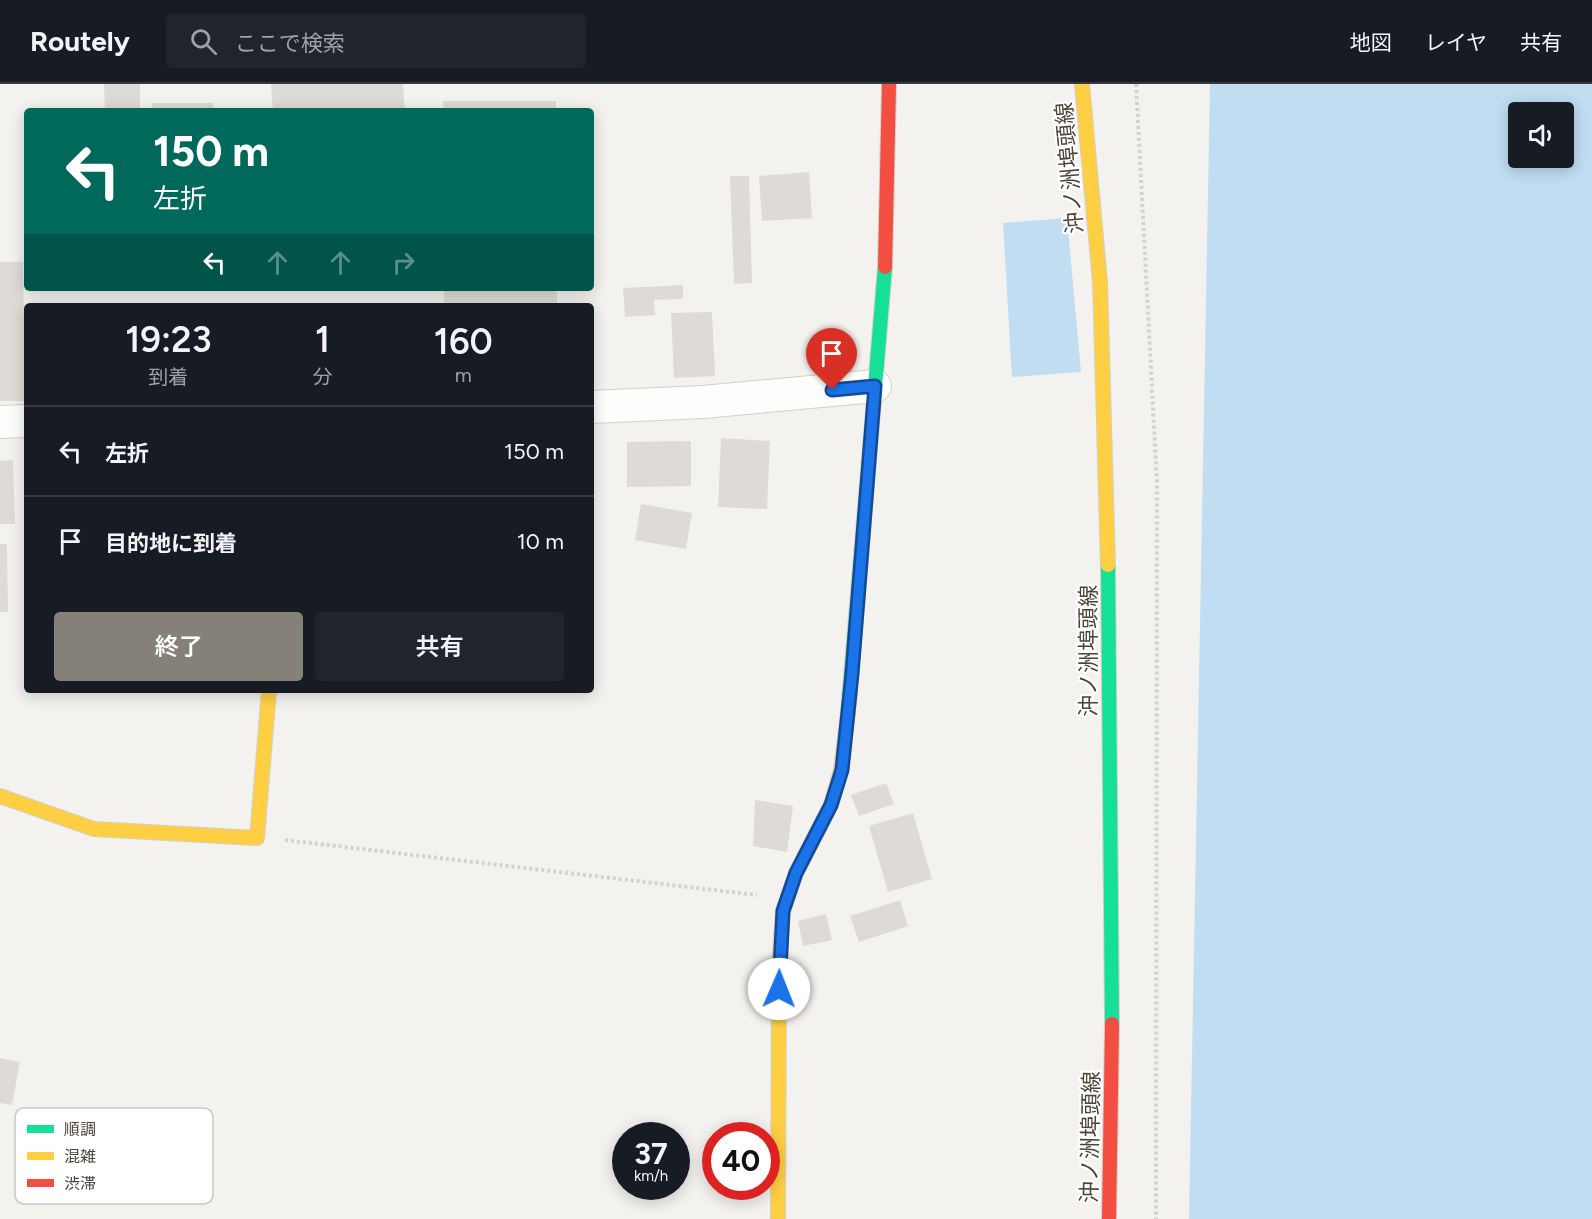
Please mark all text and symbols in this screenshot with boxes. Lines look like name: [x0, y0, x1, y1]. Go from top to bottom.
search box: [166, 14, 586, 68]
text: Routely: [30, 24, 130, 58]
icon: search: [187, 25, 220, 58]
text: ここで検索: [235, 30, 345, 57]
text: 地図: [1350, 30, 1392, 55]
text: レイヤ: [1425, 30, 1487, 55]
text: 共有: [1520, 30, 1562, 55]
street label: 沖ノ洲埠頭線: [1050, 101, 1089, 235]
map controls: [1508, 102, 1574, 168]
button: sound: [1508, 102, 1574, 168]
text: 150 m: [153, 126, 269, 177]
icon: left: [54, 132, 132, 210]
text: 左折: [153, 182, 207, 215]
icon: left: [198, 246, 231, 279]
icon: ahead: [261, 246, 294, 279]
icon: ahead: [324, 246, 357, 279]
icon: right: [387, 246, 420, 279]
text: 19:23: [125, 318, 211, 361]
text: 1: [315, 318, 330, 361]
text: 160: [434, 320, 493, 363]
pin: [806, 328, 857, 390]
icon: arrive: [815, 337, 848, 370]
text: m: [455, 363, 472, 387]
text: 到着: [148, 365, 188, 389]
text: 分: [313, 365, 333, 389]
icon: left: [54, 435, 87, 468]
text: 150 m: [504, 438, 564, 465]
text: 左折: [105, 440, 149, 467]
icon: arrive: [54, 525, 87, 558]
text: 10 m: [517, 528, 564, 555]
text: 目的地に到着: [105, 530, 237, 557]
street label: 沖ノ洲埠頭線: [1075, 585, 1102, 717]
button: 終了: [54, 612, 303, 681]
button: 共有: [315, 612, 564, 681]
position arrow: [747, 957, 811, 1021]
street label: 沖ノ洲埠頭線: [1076, 1071, 1105, 1203]
legend: [15, 1108, 213, 1204]
text: 順調: [64, 1120, 96, 1139]
speed limit sign: 40: [702, 1122, 780, 1200]
text: 37: [634, 1135, 668, 1172]
text: 混雑: [64, 1147, 96, 1166]
text: km/h: [634, 1167, 668, 1185]
text: 渋滞: [64, 1174, 96, 1193]

